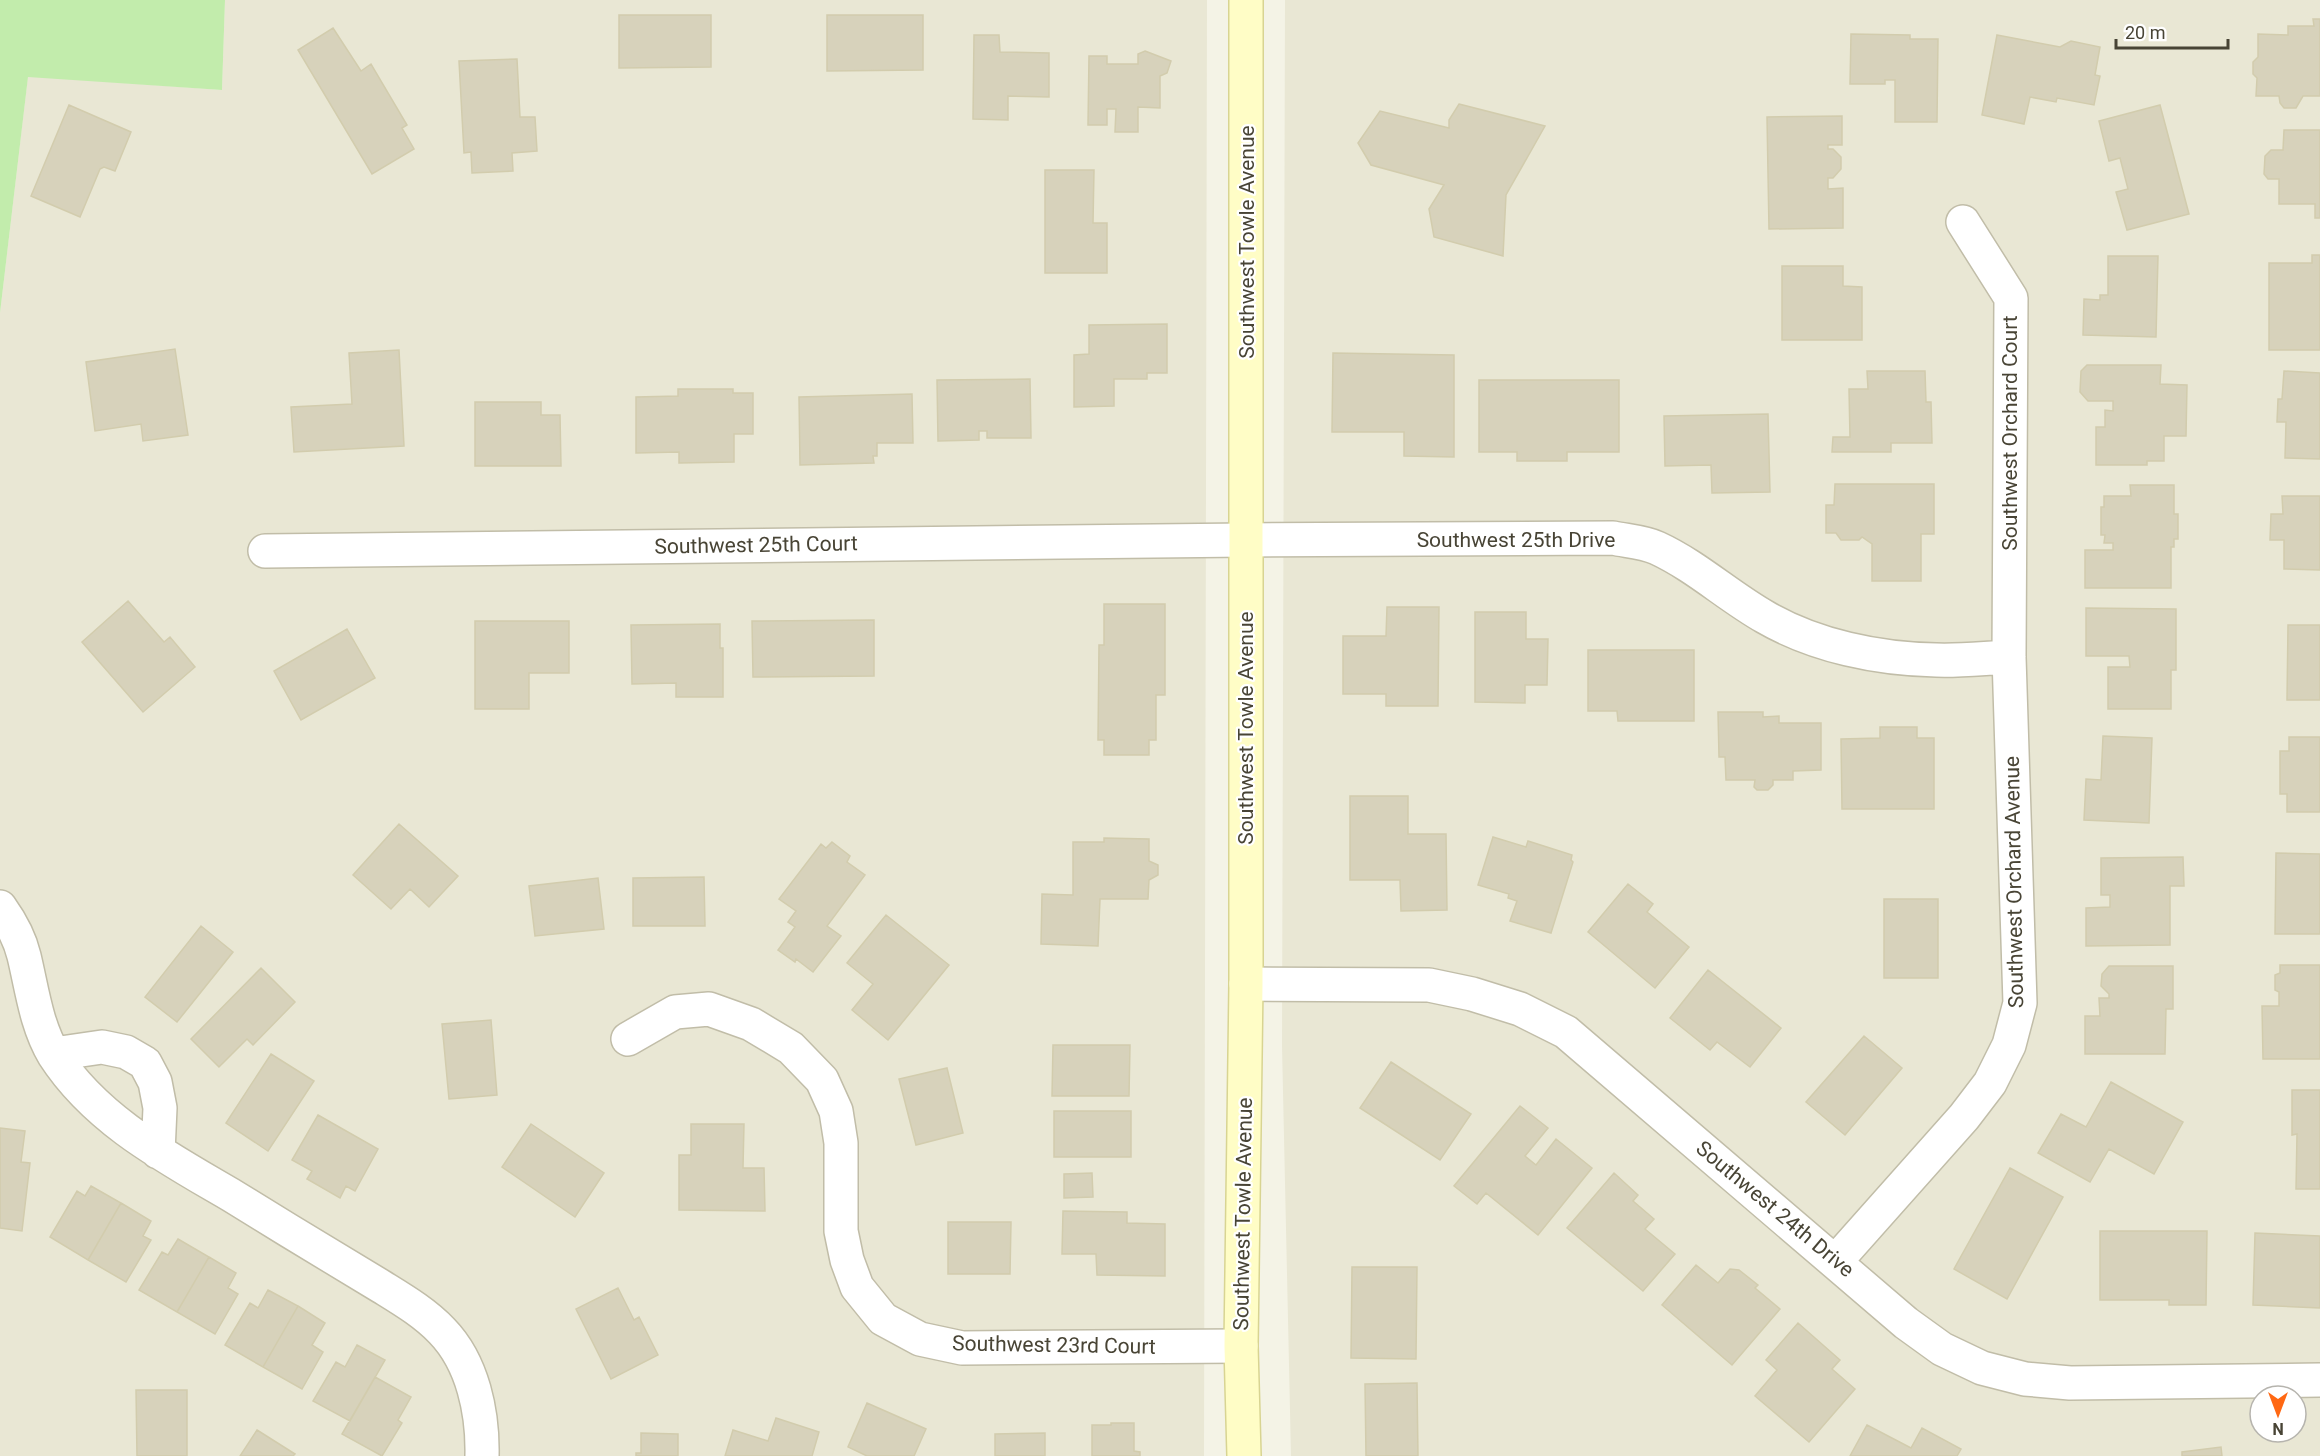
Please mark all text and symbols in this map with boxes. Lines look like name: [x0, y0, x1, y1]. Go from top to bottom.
scale bar: [2116, 12, 2228, 50]
text: 20 m: [2125, 22, 2165, 43]
street label: Southwest Towle Avenue: [1235, 125, 1259, 359]
street label: Southwest Orchard Court: [1998, 315, 2022, 551]
street label: Southwest 25th Drive: [1417, 528, 1615, 552]
street label: Southwest 25th Court: [654, 531, 858, 559]
street label: Southwest Towle Avenue: [1234, 611, 1258, 845]
street label: Southwest Orchard Avenue: [2000, 756, 2028, 1008]
street label: Southwest Towle Avenue: [1229, 1097, 1257, 1331]
street label: Southwest 24th Drive: [1691, 1136, 1859, 1282]
street label: Southwest 23rd Court: [952, 1331, 1156, 1359]
north arrow: [2248, 1384, 2308, 1444]
text: N: [2272, 1419, 2284, 1438]

